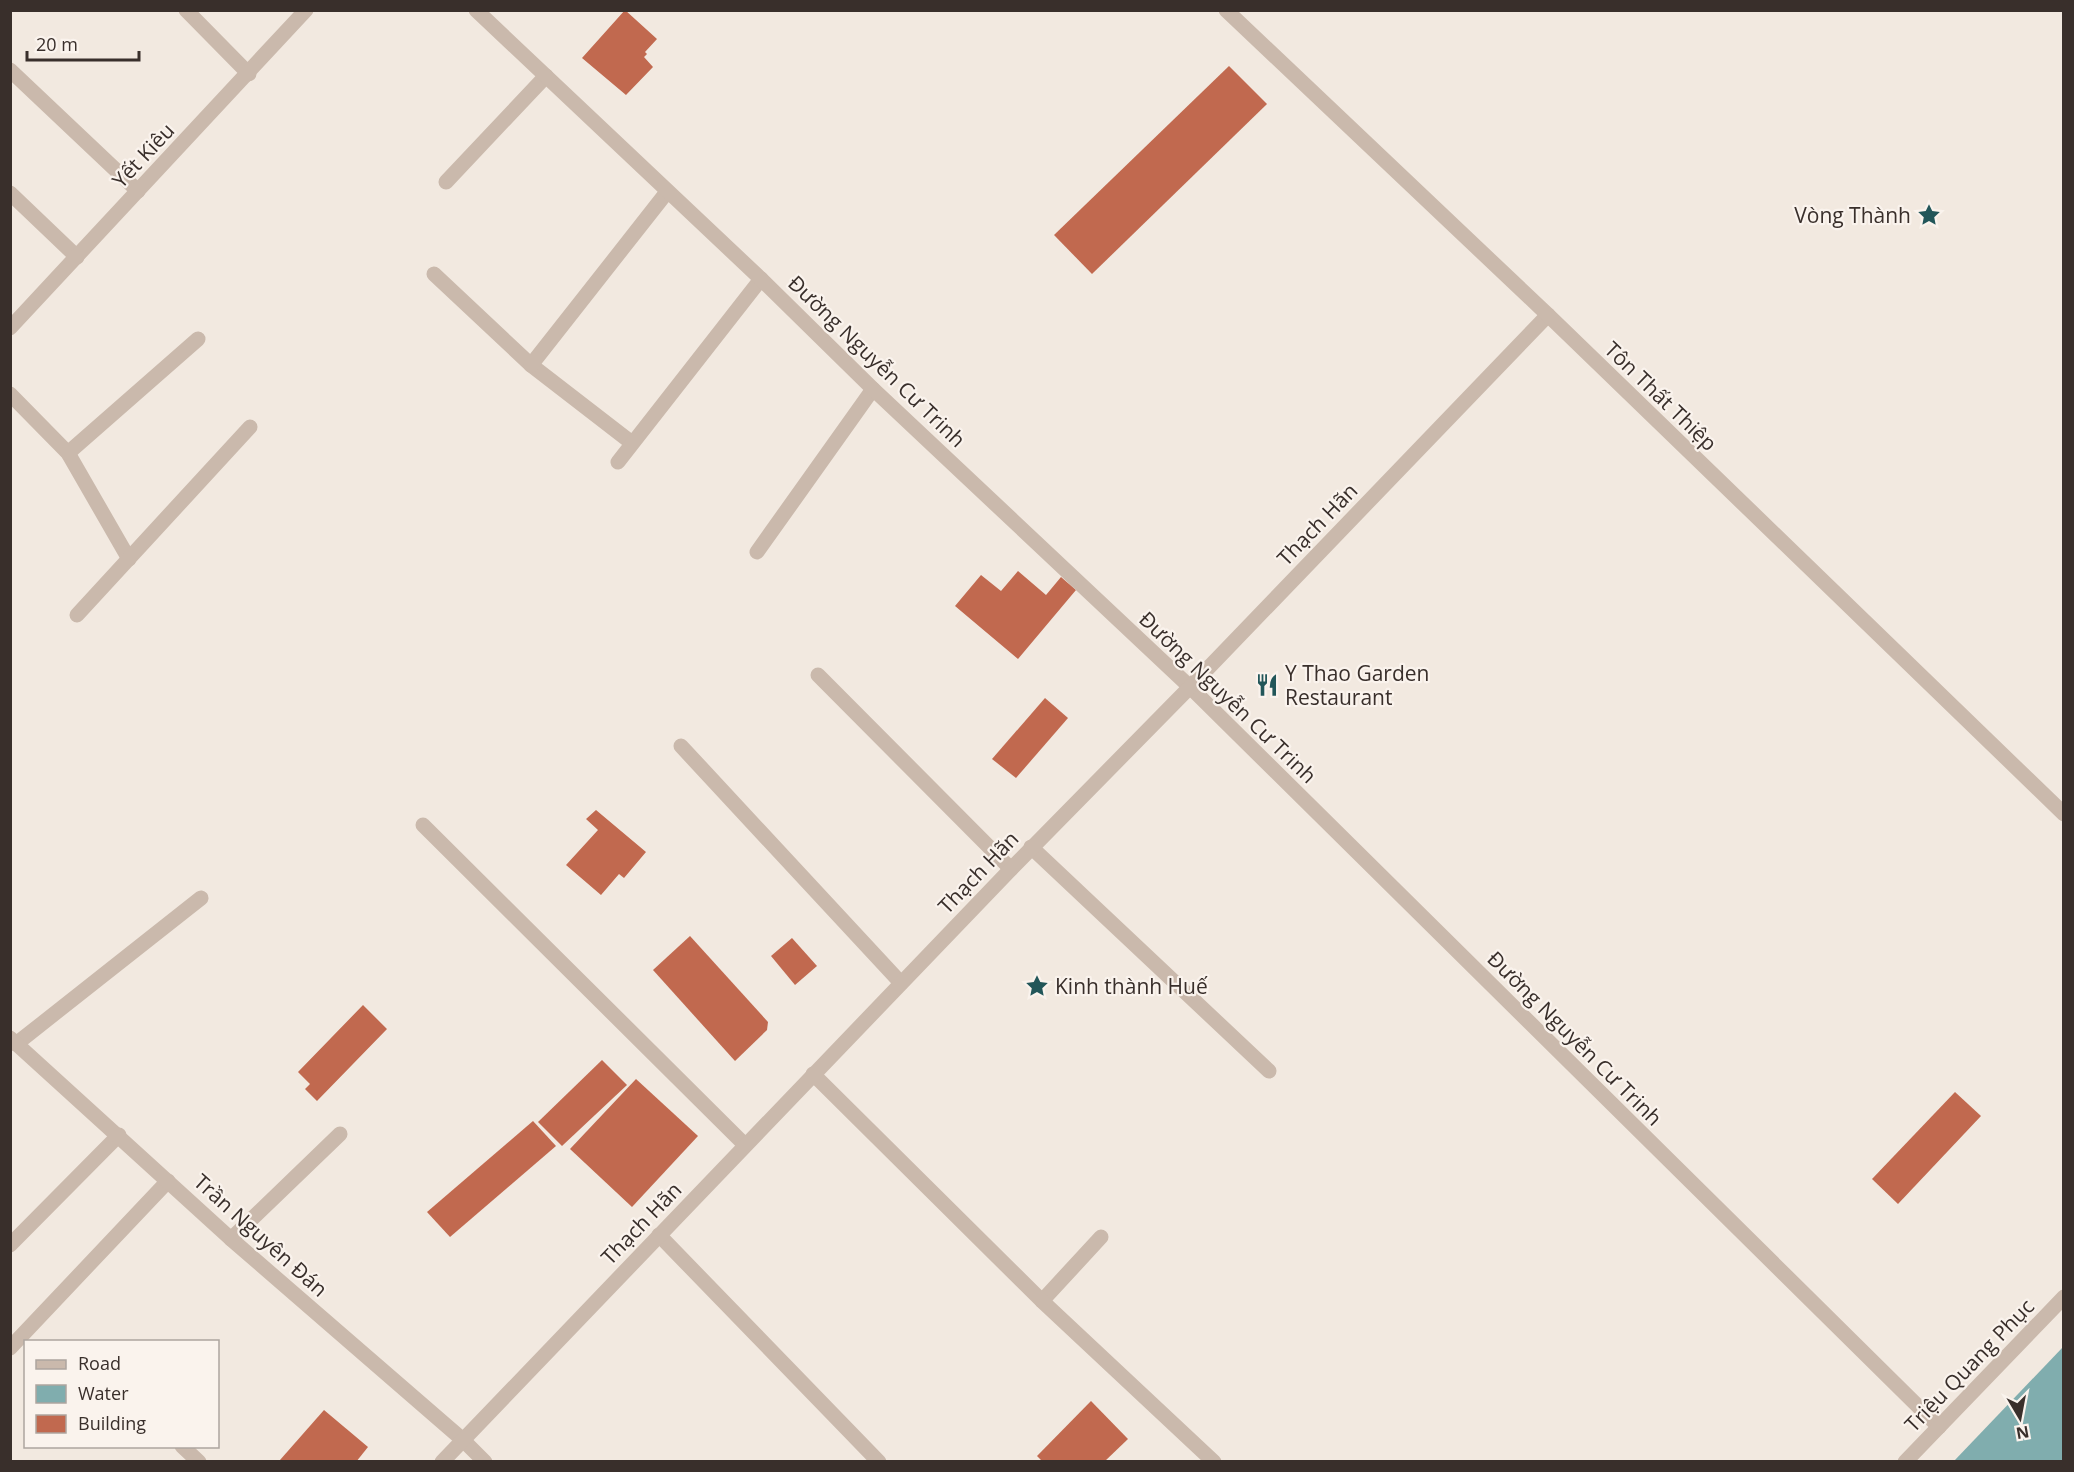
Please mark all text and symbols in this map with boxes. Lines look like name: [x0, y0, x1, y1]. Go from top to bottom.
scale bar: [27, 24, 140, 62]
text: 20 m: [36, 32, 78, 56]
street label: Yết Kiêu: [106, 116, 180, 194]
place label: Vòng Thành: [1794, 201, 1911, 229]
place icon: Vòng Thành: [1916, 202, 1942, 228]
street label: Đường Nguyễn Cư Trinh: [782, 269, 972, 453]
street label: Tôn Thất Thiệp: [1599, 335, 1723, 457]
street label: Thạch Hãn: [1271, 477, 1363, 571]
street label: Đường Nguyễn Cư Trinh: [1133, 605, 1323, 789]
place label: Y Thao Garden Restaurant: [1285, 659, 1429, 711]
restaurant icon: Y Thao Garden Restaurant: [1254, 672, 1280, 698]
street label: Thạch Hãn: [932, 825, 1024, 919]
street label: Đường Nguyễn Cư Trinh: [1482, 945, 1668, 1131]
place label: Kinh thành Huế: [1055, 972, 1208, 1000]
place icon: Kinh thành Huế: [1024, 973, 1050, 999]
street label: Trần Nguyên Đán: [188, 1167, 334, 1303]
street label: Thạch Hãn: [595, 1176, 687, 1270]
street label: Triệu Quang Phục: [1898, 1292, 2040, 1438]
legend: [24, 1340, 219, 1448]
text: Road: [78, 1351, 121, 1375]
text: Water: [78, 1381, 129, 1405]
north arrow: [1990, 1388, 2050, 1448]
text: Building: [78, 1411, 146, 1435]
text: N: [2014, 1421, 2031, 1445]

